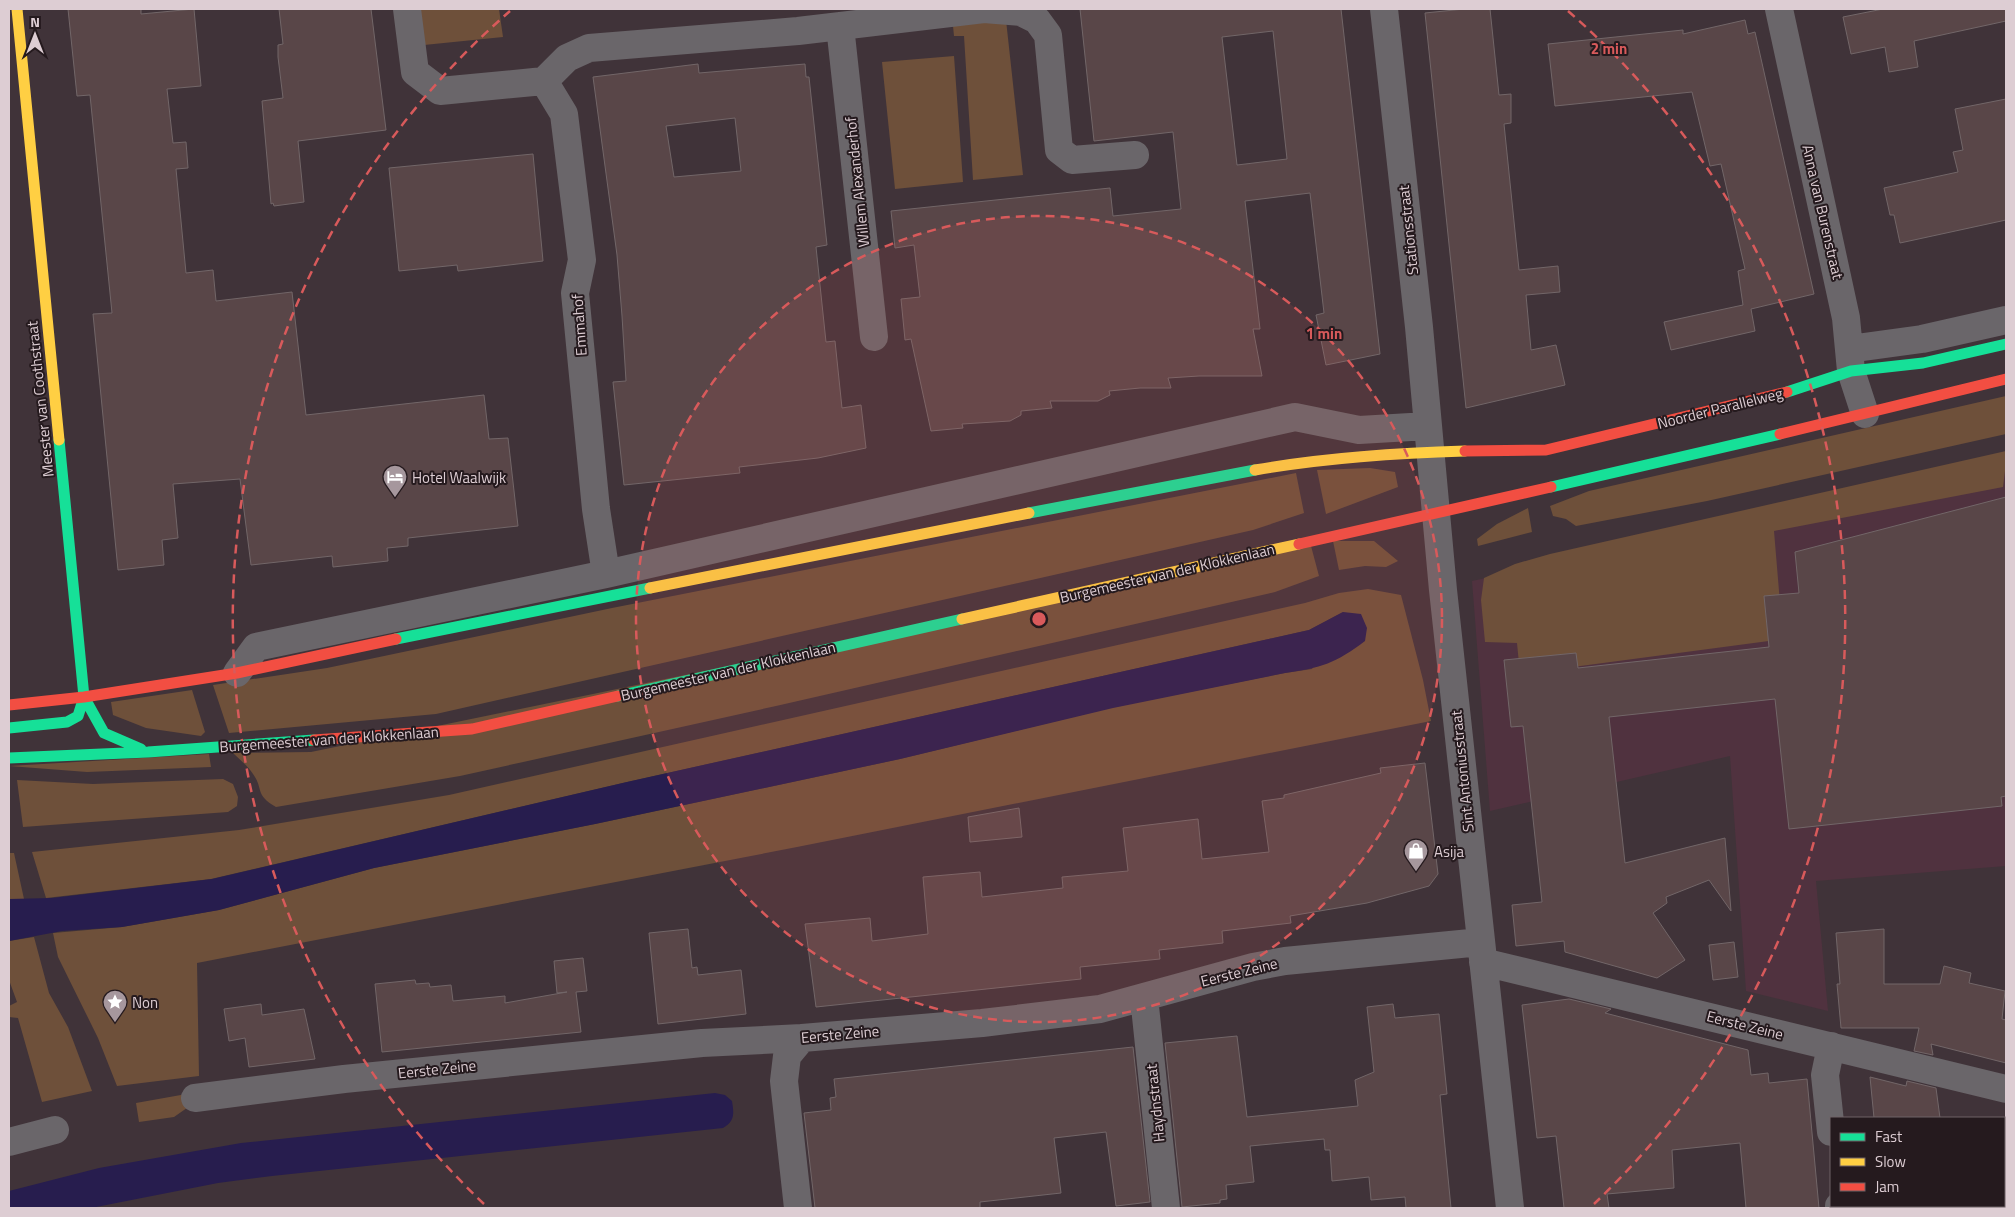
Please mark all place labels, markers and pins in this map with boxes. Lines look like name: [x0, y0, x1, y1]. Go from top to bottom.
hotel icon: Hotel Waalwijk: [382, 464, 408, 498]
place label: Hotel Waalwijk: [412, 466, 506, 489]
centre of rings: [1030, 610, 1048, 628]
shop icon: Asija: [1403, 838, 1429, 872]
place label: Asija: [1434, 840, 1464, 863]
place icon: Non: [102, 989, 128, 1023]
place label: Non: [132, 991, 158, 1014]

